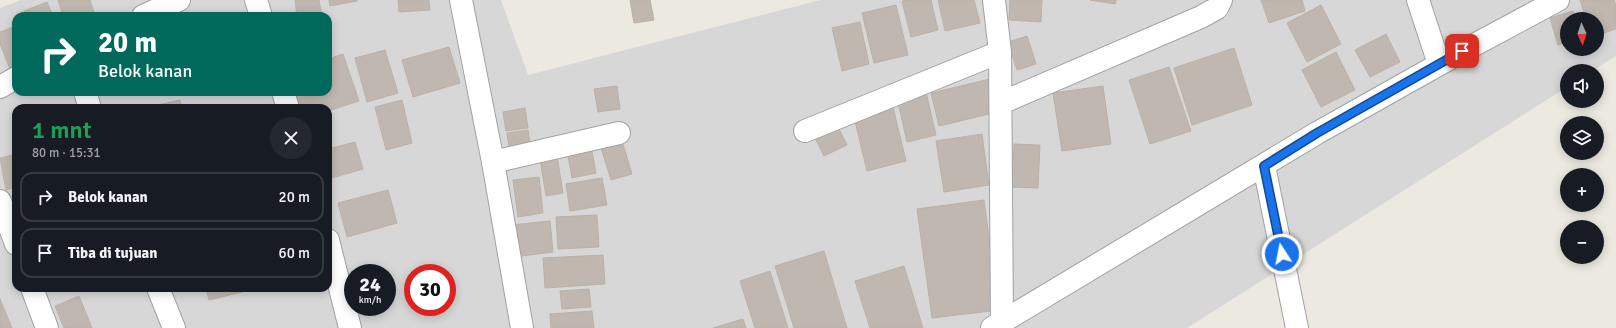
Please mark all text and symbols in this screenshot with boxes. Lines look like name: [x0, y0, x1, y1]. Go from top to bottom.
north arrow: [1560, 12, 1604, 56]
map controls: [1560, 12, 1604, 264]
text: 20 m: [98, 26, 157, 60]
icon: right: [32, 28, 84, 80]
pin: [1445, 34, 1479, 68]
icon: arrive: [1451, 40, 1473, 62]
text: Belok kanan: [98, 60, 192, 82]
button: sound: [1560, 64, 1604, 108]
text: 1 mnt: [32, 115, 91, 145]
button: layers: [1560, 116, 1604, 160]
button: close: [270, 117, 312, 159]
text: 80 m · 15:31: [32, 145, 101, 161]
button: +: [1560, 168, 1604, 212]
icon: right: [34, 186, 56, 208]
text: Belok kanan: [68, 188, 148, 206]
text: 20 m: [279, 188, 310, 206]
button: −: [1560, 220, 1604, 264]
position arrow: [1261, 233, 1303, 275]
icon: arrive: [34, 242, 56, 264]
text: Tiba di tujuan: [68, 244, 158, 262]
text: 60 m: [279, 244, 310, 262]
speed limit sign: 30: [404, 264, 456, 316]
text: 24: [359, 272, 381, 297]
text: km/h: [359, 294, 381, 306]

